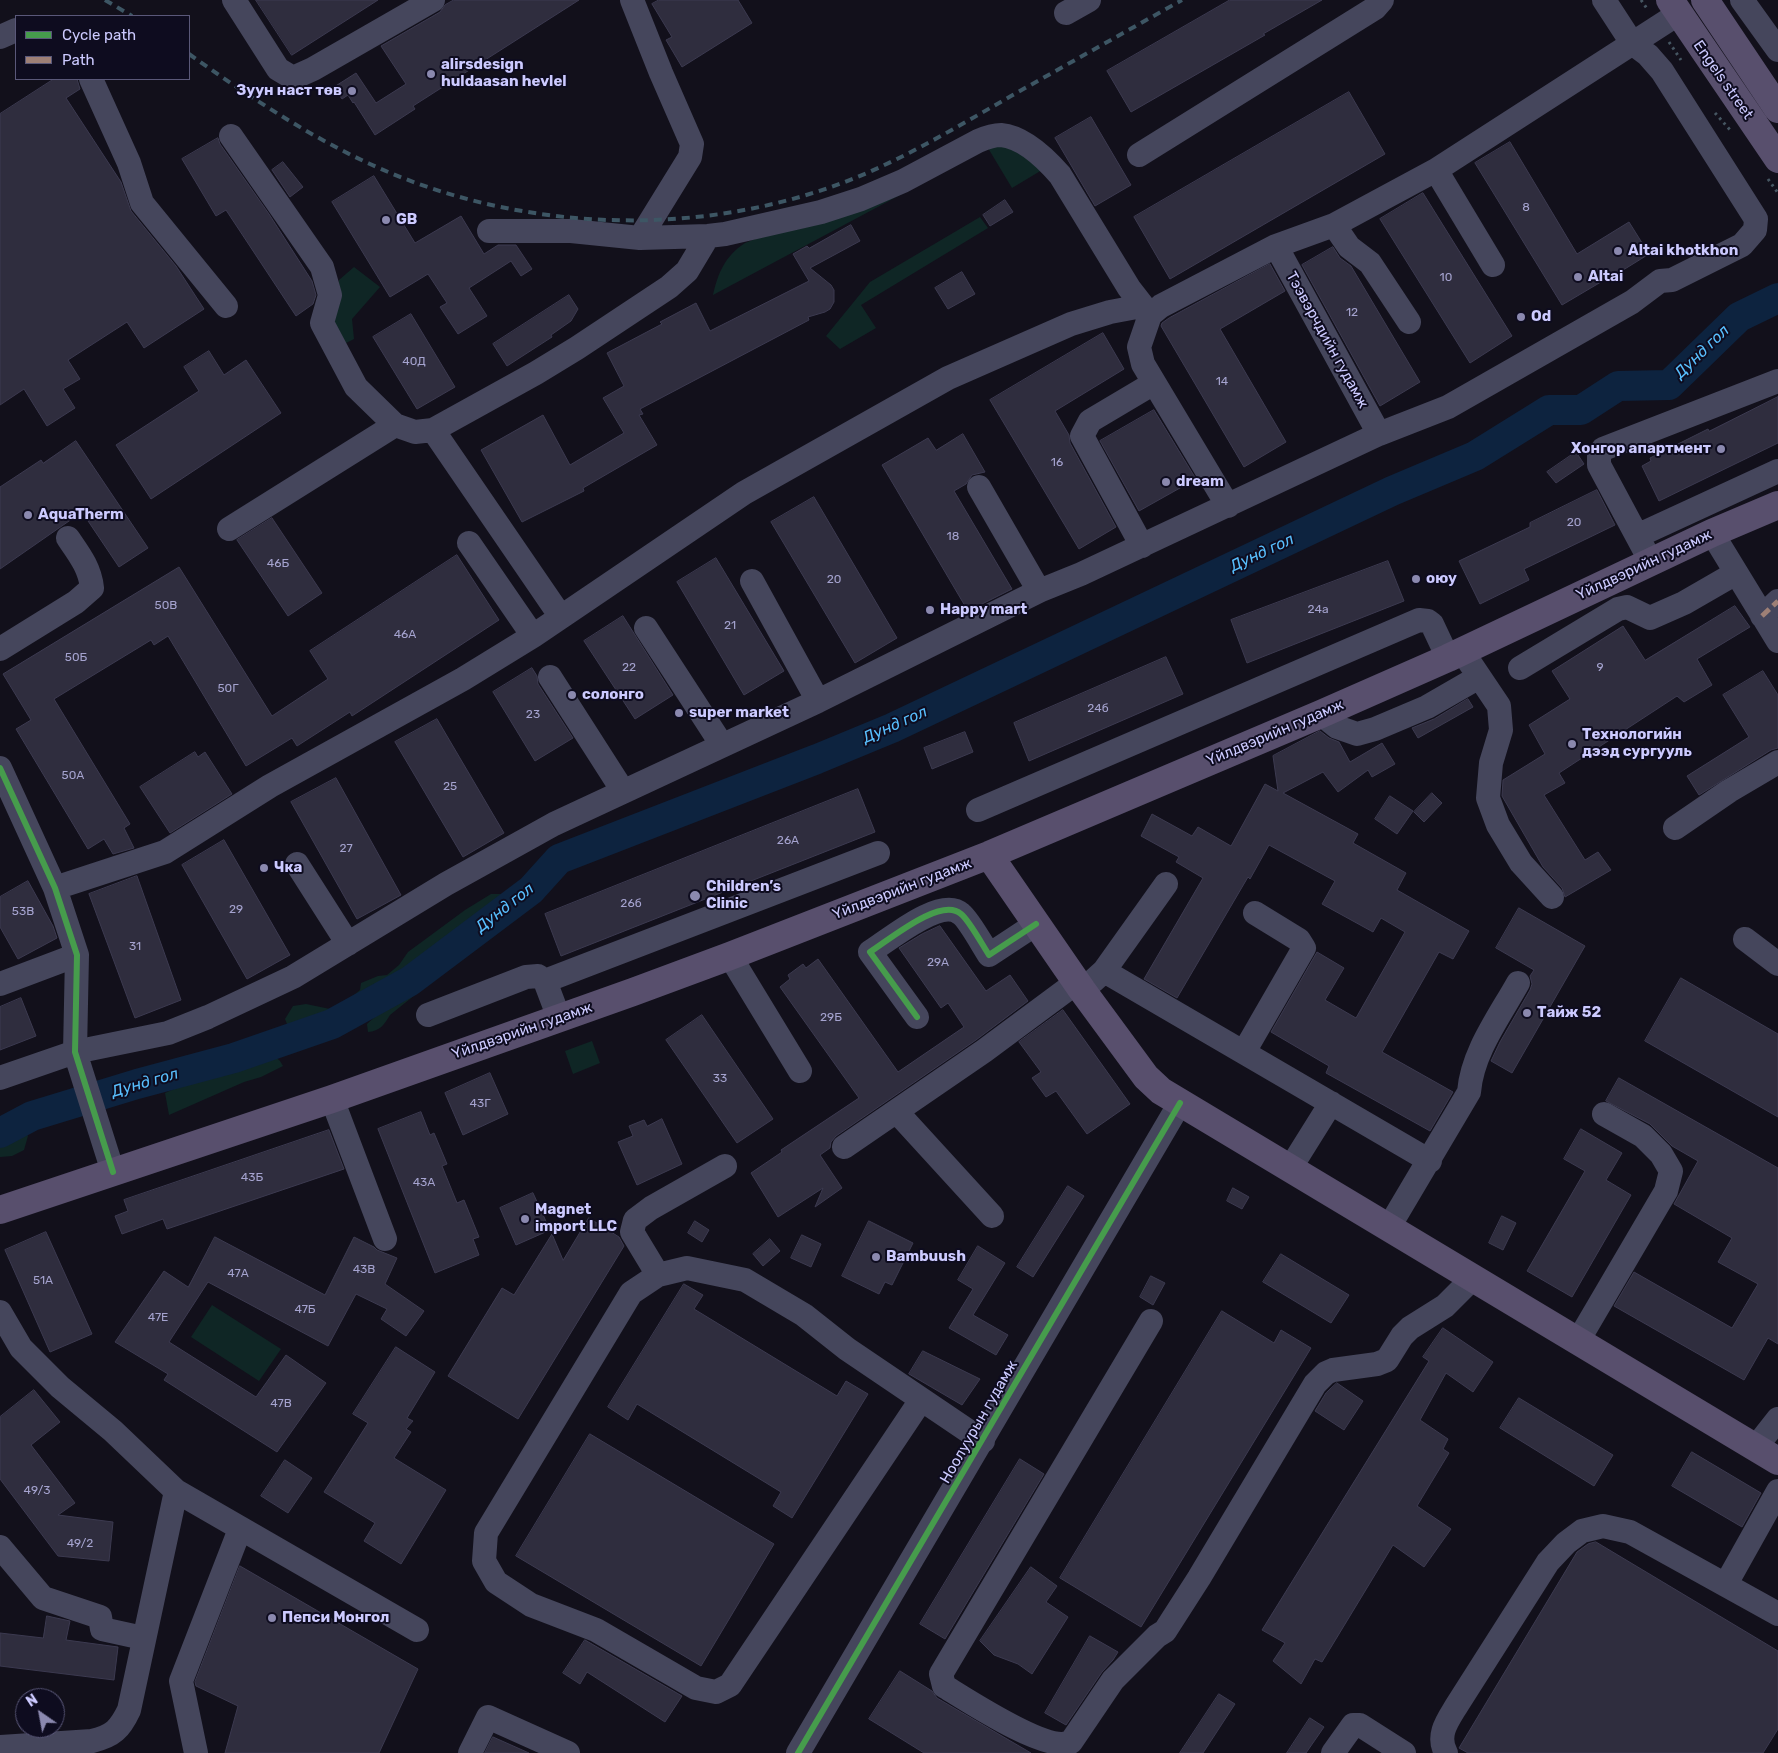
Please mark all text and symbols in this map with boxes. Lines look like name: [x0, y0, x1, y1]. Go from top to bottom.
legend: [15, 15, 190, 80]
text: Cycle path: [62, 26, 136, 44]
street label: Engels street: [1689, 37, 1757, 123]
text: Path: [62, 51, 95, 69]
place label: alirsdesign huldaasan hevlel: [441, 56, 567, 91]
marker: alirsdesign huldaasan hevlel: [425, 68, 437, 80]
place label: Зуун наст төв: [236, 82, 342, 100]
marker: Зуун наст төв: [346, 85, 358, 97]
house number: 8: [1522, 201, 1530, 215]
place label: GB: [396, 211, 417, 229]
marker: GB: [380, 214, 392, 226]
place label: Altai khotkhon: [1628, 242, 1738, 260]
marker: Altai khotkhon: [1612, 245, 1624, 257]
place label: Altai: [1588, 268, 1623, 286]
street label: Тээвэрчдийн гудамж: [1282, 269, 1372, 411]
house number: 10: [1440, 271, 1452, 285]
marker: Altai: [1572, 271, 1584, 283]
house number: 12: [1346, 306, 1358, 320]
place label: Od: [1531, 308, 1551, 326]
marker: Od: [1515, 311, 1527, 323]
water label: Дунд гол: [1671, 321, 1733, 383]
house number: 40Д: [402, 355, 426, 369]
house number: 14: [1216, 375, 1228, 389]
place label: Хонгор апартмент: [1571, 440, 1711, 458]
marker: Хонгор апартмент: [1715, 443, 1727, 455]
house number: 16: [1051, 456, 1063, 470]
place label: dream: [1176, 473, 1224, 491]
marker: dream: [1160, 476, 1172, 488]
place label: AquaTherm: [38, 506, 124, 524]
marker: AquaTherm: [22, 509, 34, 521]
house number: 20: [1567, 516, 1581, 530]
street label: Yйлдвэрийн гудамж: [1573, 526, 1715, 604]
house number: 18: [947, 530, 959, 544]
water label: Дунд гол: [1227, 530, 1297, 576]
house number: 46Б: [267, 557, 289, 571]
place label: оюу: [1426, 570, 1457, 588]
house number: 20: [827, 573, 841, 587]
marker: оюу: [1410, 573, 1422, 585]
house number: 50В: [155, 599, 177, 613]
place label: Happy mart: [940, 601, 1027, 619]
house number: 24а: [1307, 603, 1329, 617]
marker: Happy mart: [924, 604, 936, 616]
house number: 21: [724, 619, 736, 633]
house number: 46А: [394, 628, 416, 642]
house number: 50Б: [65, 651, 87, 665]
house number: 22: [622, 661, 636, 675]
house number: 9: [1596, 661, 1604, 675]
house number: 50Г: [217, 682, 239, 696]
place label: солонго: [582, 686, 644, 704]
marker: солонго: [566, 689, 578, 701]
street label: Yйлдвэрийн гудамж: [1204, 696, 1346, 770]
water label: Дунд гол: [860, 702, 930, 748]
house number: 24б: [1087, 702, 1109, 716]
place label: super market: [689, 704, 789, 722]
marker: super market: [673, 707, 685, 719]
house number: 23: [526, 708, 540, 722]
place label: Технологийн дээд сургууль: [1582, 726, 1692, 761]
marker: Технологийн дээд сургууль: [1566, 738, 1578, 750]
house number: 50А: [62, 769, 84, 783]
house number: 25: [443, 780, 457, 794]
house number: 26А: [777, 834, 799, 848]
house number: 27: [339, 842, 353, 856]
street label: Yйлдвэрийн гудамж: [830, 854, 974, 924]
place label: Чка: [274, 859, 302, 877]
marker: Чка: [258, 862, 270, 874]
place label: Children’s Clinic: [706, 878, 781, 913]
water label: Дунд гол: [472, 879, 538, 937]
marker: Children’s Clinic: [688, 889, 702, 903]
house number: 26б: [620, 897, 642, 911]
house number: 29: [229, 903, 243, 917]
house number: 53В: [12, 905, 34, 919]
house number: 31: [129, 940, 141, 954]
house number: 29А: [927, 956, 949, 970]
street label: Yйлдвэрийн гудамж: [449, 998, 595, 1064]
place label: Тайж 52: [1537, 1004, 1601, 1022]
marker: Тайж 52: [1521, 1007, 1533, 1019]
house number: 29Б: [820, 1011, 842, 1025]
water label: Дунд гол: [109, 1064, 181, 1102]
house number: 33: [713, 1072, 727, 1086]
house number: 43Г: [470, 1097, 490, 1111]
house number: 43Б: [241, 1171, 263, 1185]
house number: 43А: [413, 1176, 435, 1190]
place label: Magnet import LLC: [535, 1201, 617, 1236]
marker: Magnet import LLC: [519, 1213, 531, 1225]
place label: Bambuush: [886, 1248, 966, 1266]
marker: Bambuush: [870, 1251, 882, 1263]
house number: 43В: [353, 1263, 375, 1277]
house number: 47А: [227, 1267, 249, 1281]
house number: 51А: [33, 1274, 53, 1288]
house number: 47Б: [294, 1303, 316, 1317]
house number: 47E: [148, 1311, 168, 1325]
street label: Ноолуурын гудамж: [936, 1357, 1022, 1487]
house number: 47В: [270, 1397, 292, 1411]
house number: 49/3: [24, 1484, 50, 1498]
house number: 49/2: [67, 1537, 93, 1551]
place label: Пепси Монгол: [282, 1609, 389, 1627]
marker: Пепси Монгол: [266, 1612, 278, 1624]
north arrow: [15, 1688, 65, 1738]
text: N: [23, 1691, 41, 1711]

